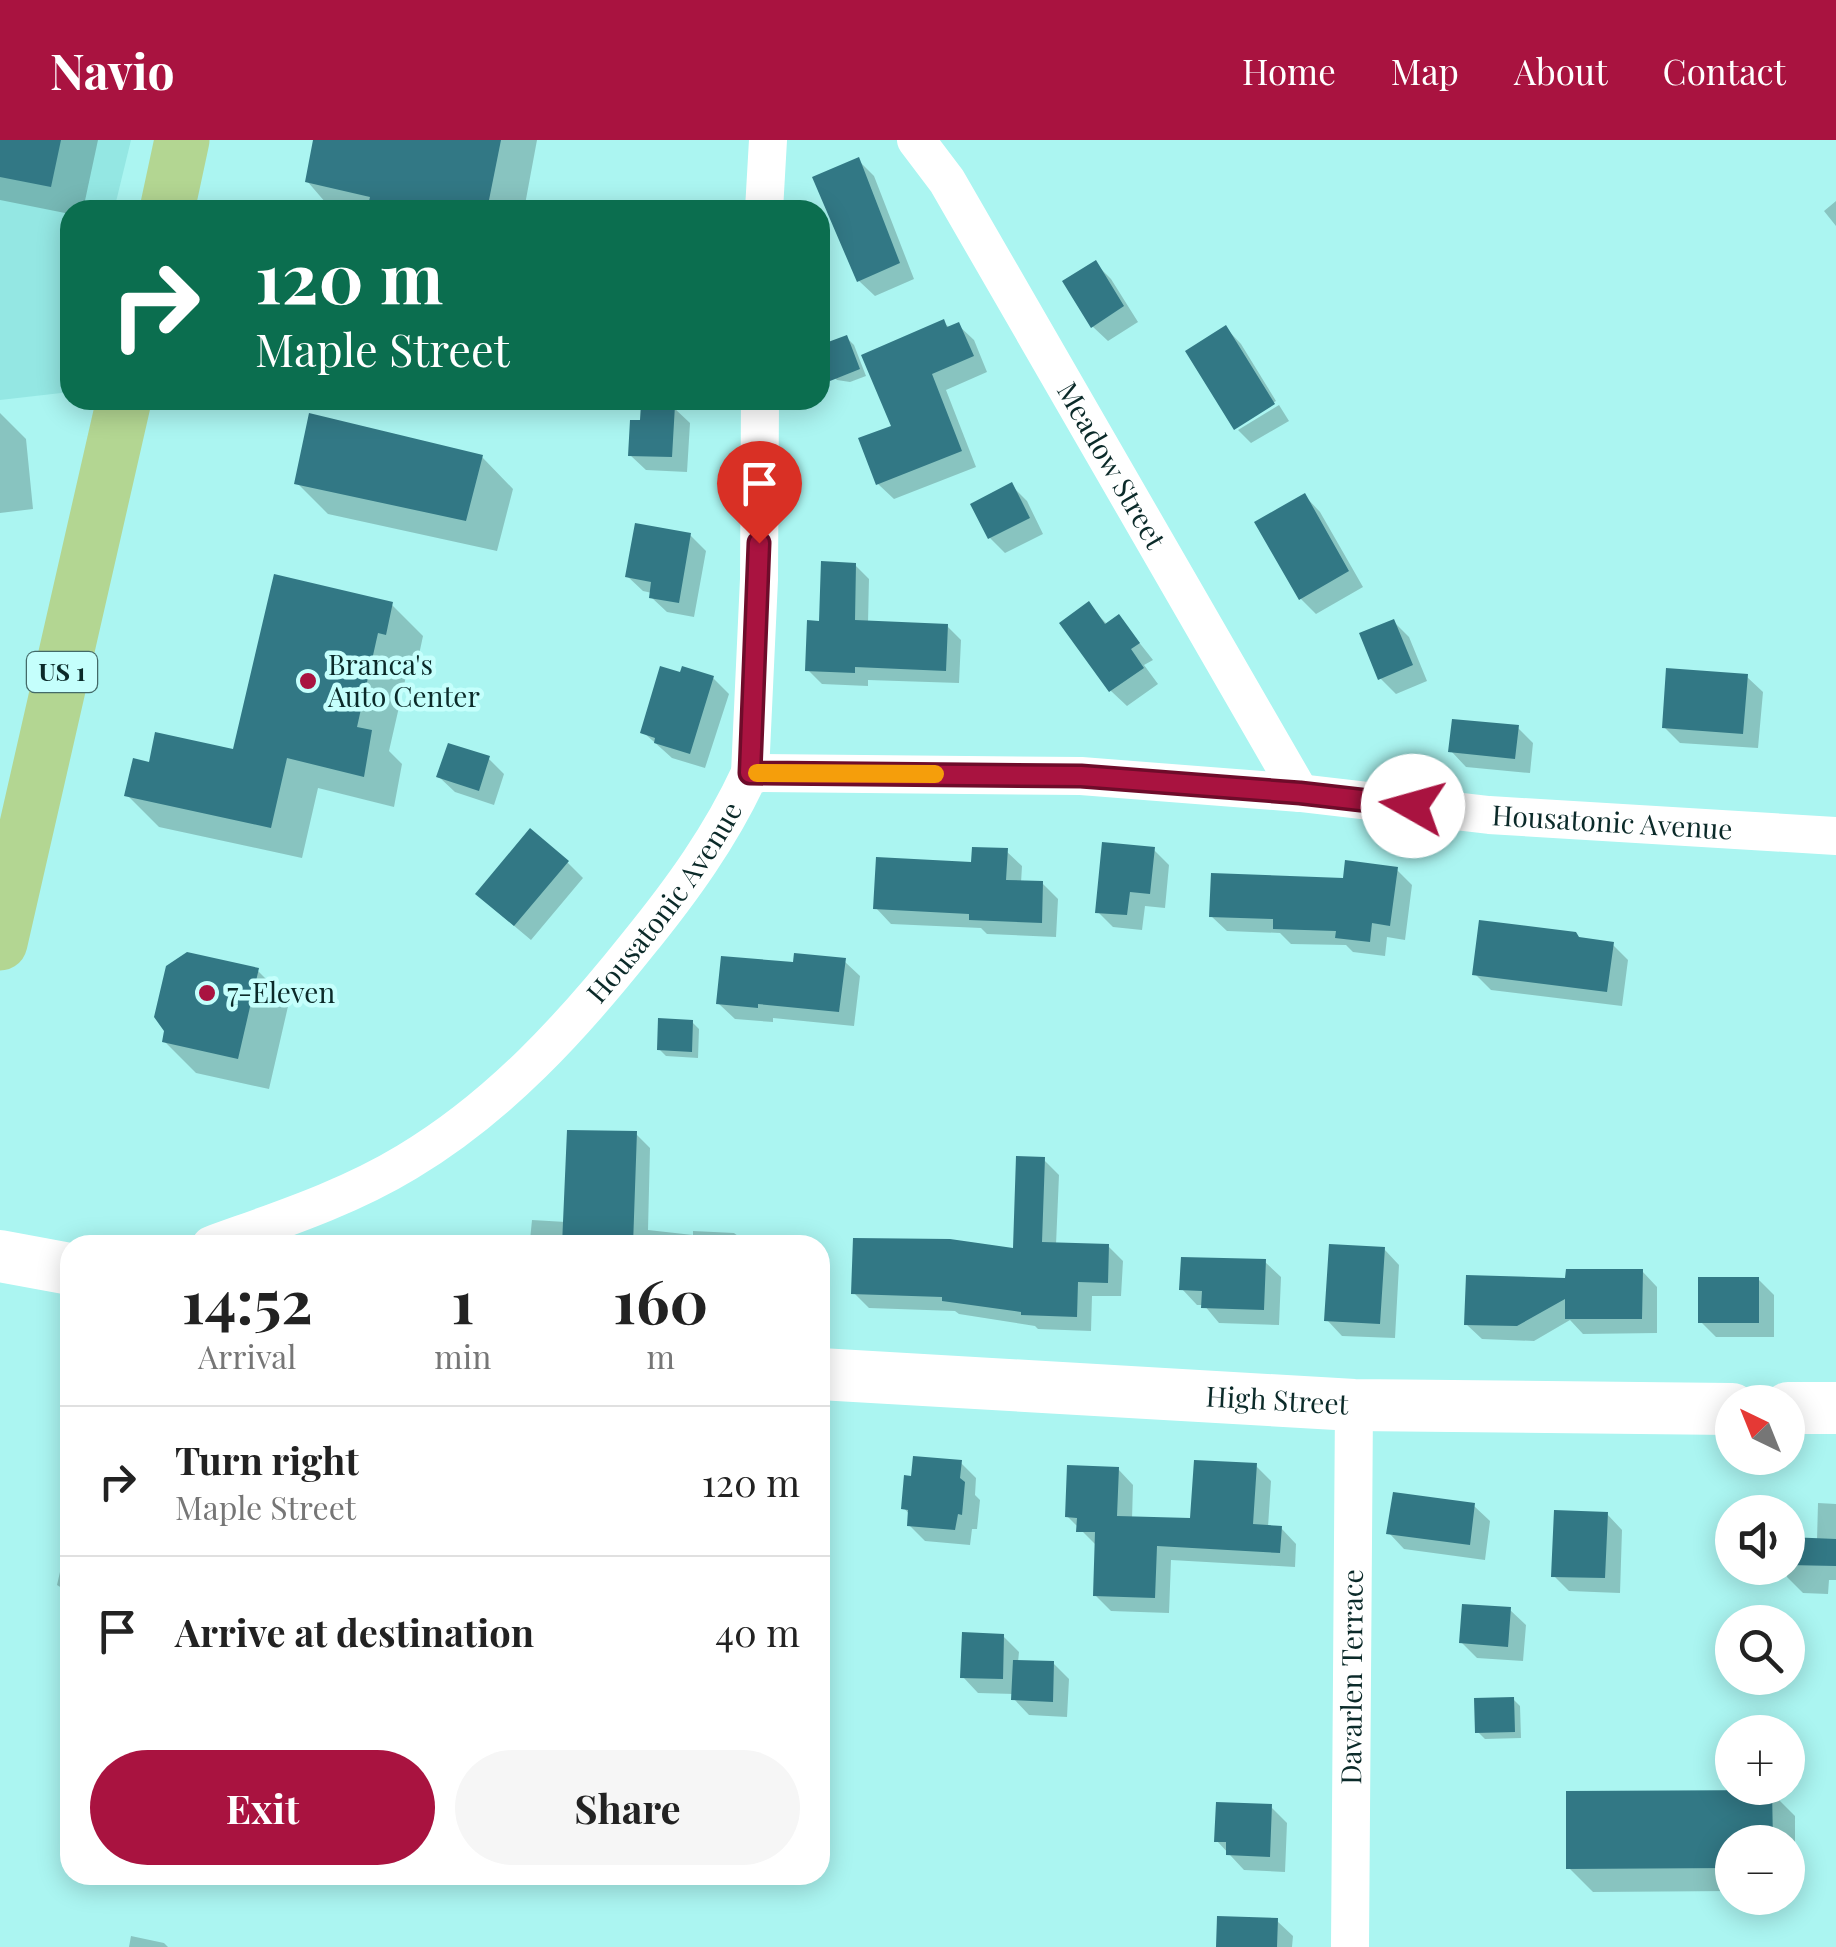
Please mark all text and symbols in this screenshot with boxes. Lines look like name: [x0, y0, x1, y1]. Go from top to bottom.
text: Navio: [50, 38, 175, 102]
text: Home: [1242, 47, 1336, 94]
text: Map: [1391, 47, 1459, 94]
text: About: [1514, 47, 1608, 94]
text: Contact: [1663, 47, 1786, 94]
text: 120 m: [255, 228, 443, 322]
icon: right: [90, 240, 220, 370]
text: Maple Street: [255, 318, 510, 378]
street label: Meadow Street: [1050, 375, 1176, 556]
pin: [717, 441, 802, 544]
icon: arrive: [732, 456, 787, 511]
place label: Branca's Auto Center: [327, 645, 481, 714]
road number: US 1: [27, 652, 97, 692]
marker: Branca's Auto Center: [297, 670, 319, 692]
position arrow: [1361, 754, 1465, 858]
street label: Housatonic Avenue: [577, 795, 749, 1010]
street label: Housatonic Avenue: [1491, 795, 1734, 847]
place label: 7-Eleven: [227, 973, 335, 1010]
marker: 7-Eleven: [196, 982, 218, 1004]
text: 14:52: [182, 1259, 313, 1339]
text: 1: [451, 1259, 474, 1339]
text: 160: [613, 1259, 708, 1339]
text: Arrival: [198, 1334, 296, 1377]
text: min: [434, 1334, 491, 1377]
text: m: [646, 1334, 675, 1377]
street label: High Street: [1205, 1376, 1351, 1422]
north arrow: [1715, 1385, 1805, 1475]
map controls: [1715, 1385, 1805, 1915]
text: Turn right: [175, 1434, 359, 1485]
icon: right: [90, 1454, 145, 1509]
text: 120 m: [702, 1456, 800, 1507]
text: Maple Street: [175, 1485, 356, 1528]
button: sound: [1715, 1495, 1805, 1585]
street label: Davarlen Terrace: [1331, 1569, 1370, 1785]
icon: arrive: [90, 1604, 145, 1659]
button: search: [1715, 1605, 1805, 1695]
text: Arrive at destination: [175, 1606, 534, 1657]
text: 40 m: [715, 1606, 800, 1657]
button: +: [1715, 1715, 1805, 1805]
button: Exit: [90, 1750, 435, 1865]
button: Share: [455, 1750, 800, 1865]
button: −: [1715, 1825, 1805, 1915]

